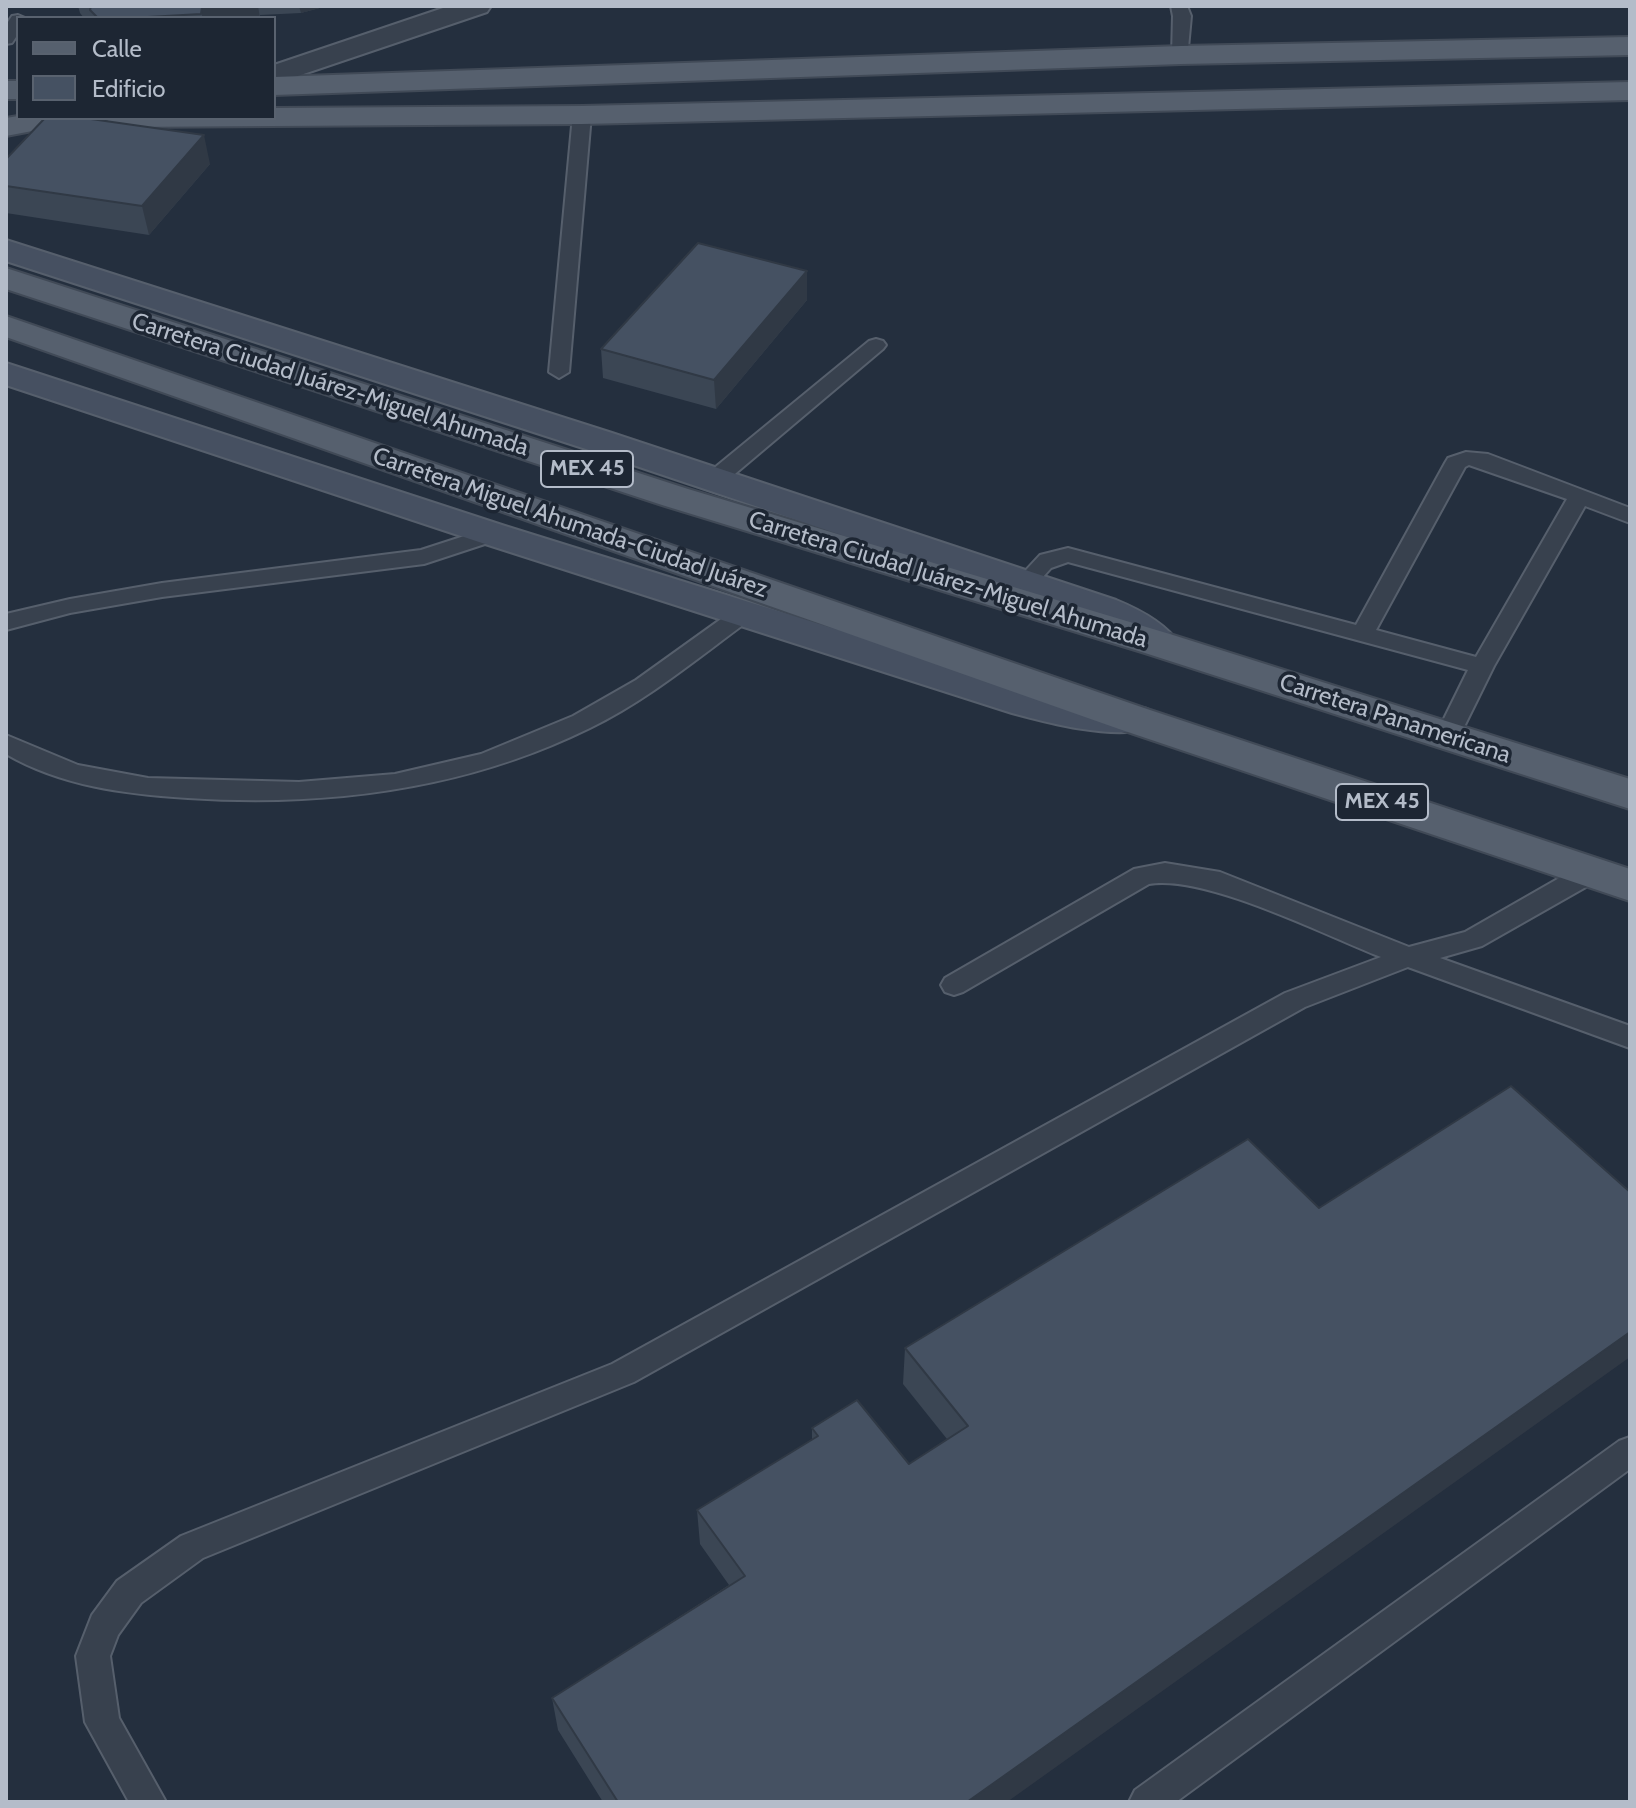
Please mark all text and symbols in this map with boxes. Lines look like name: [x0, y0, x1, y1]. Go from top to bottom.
legend: [16, 16, 276, 120]
text: Calle: [92, 34, 142, 63]
text: Edificio: [92, 74, 166, 103]
street label: Carretera Ciudad Juárez-Miguel Ahumada: [128, 307, 532, 463]
street label: Carretera Miguel Ahumada-Ciudad Juárez: [369, 442, 771, 604]
road number: MEX 45: [541, 451, 633, 487]
street label: Carretera Ciudad Juárez-Miguel Ahumada: [745, 506, 1151, 654]
street label: Carretera Panamericana: [1276, 668, 1514, 770]
road number: MEX 45: [1336, 784, 1428, 820]

